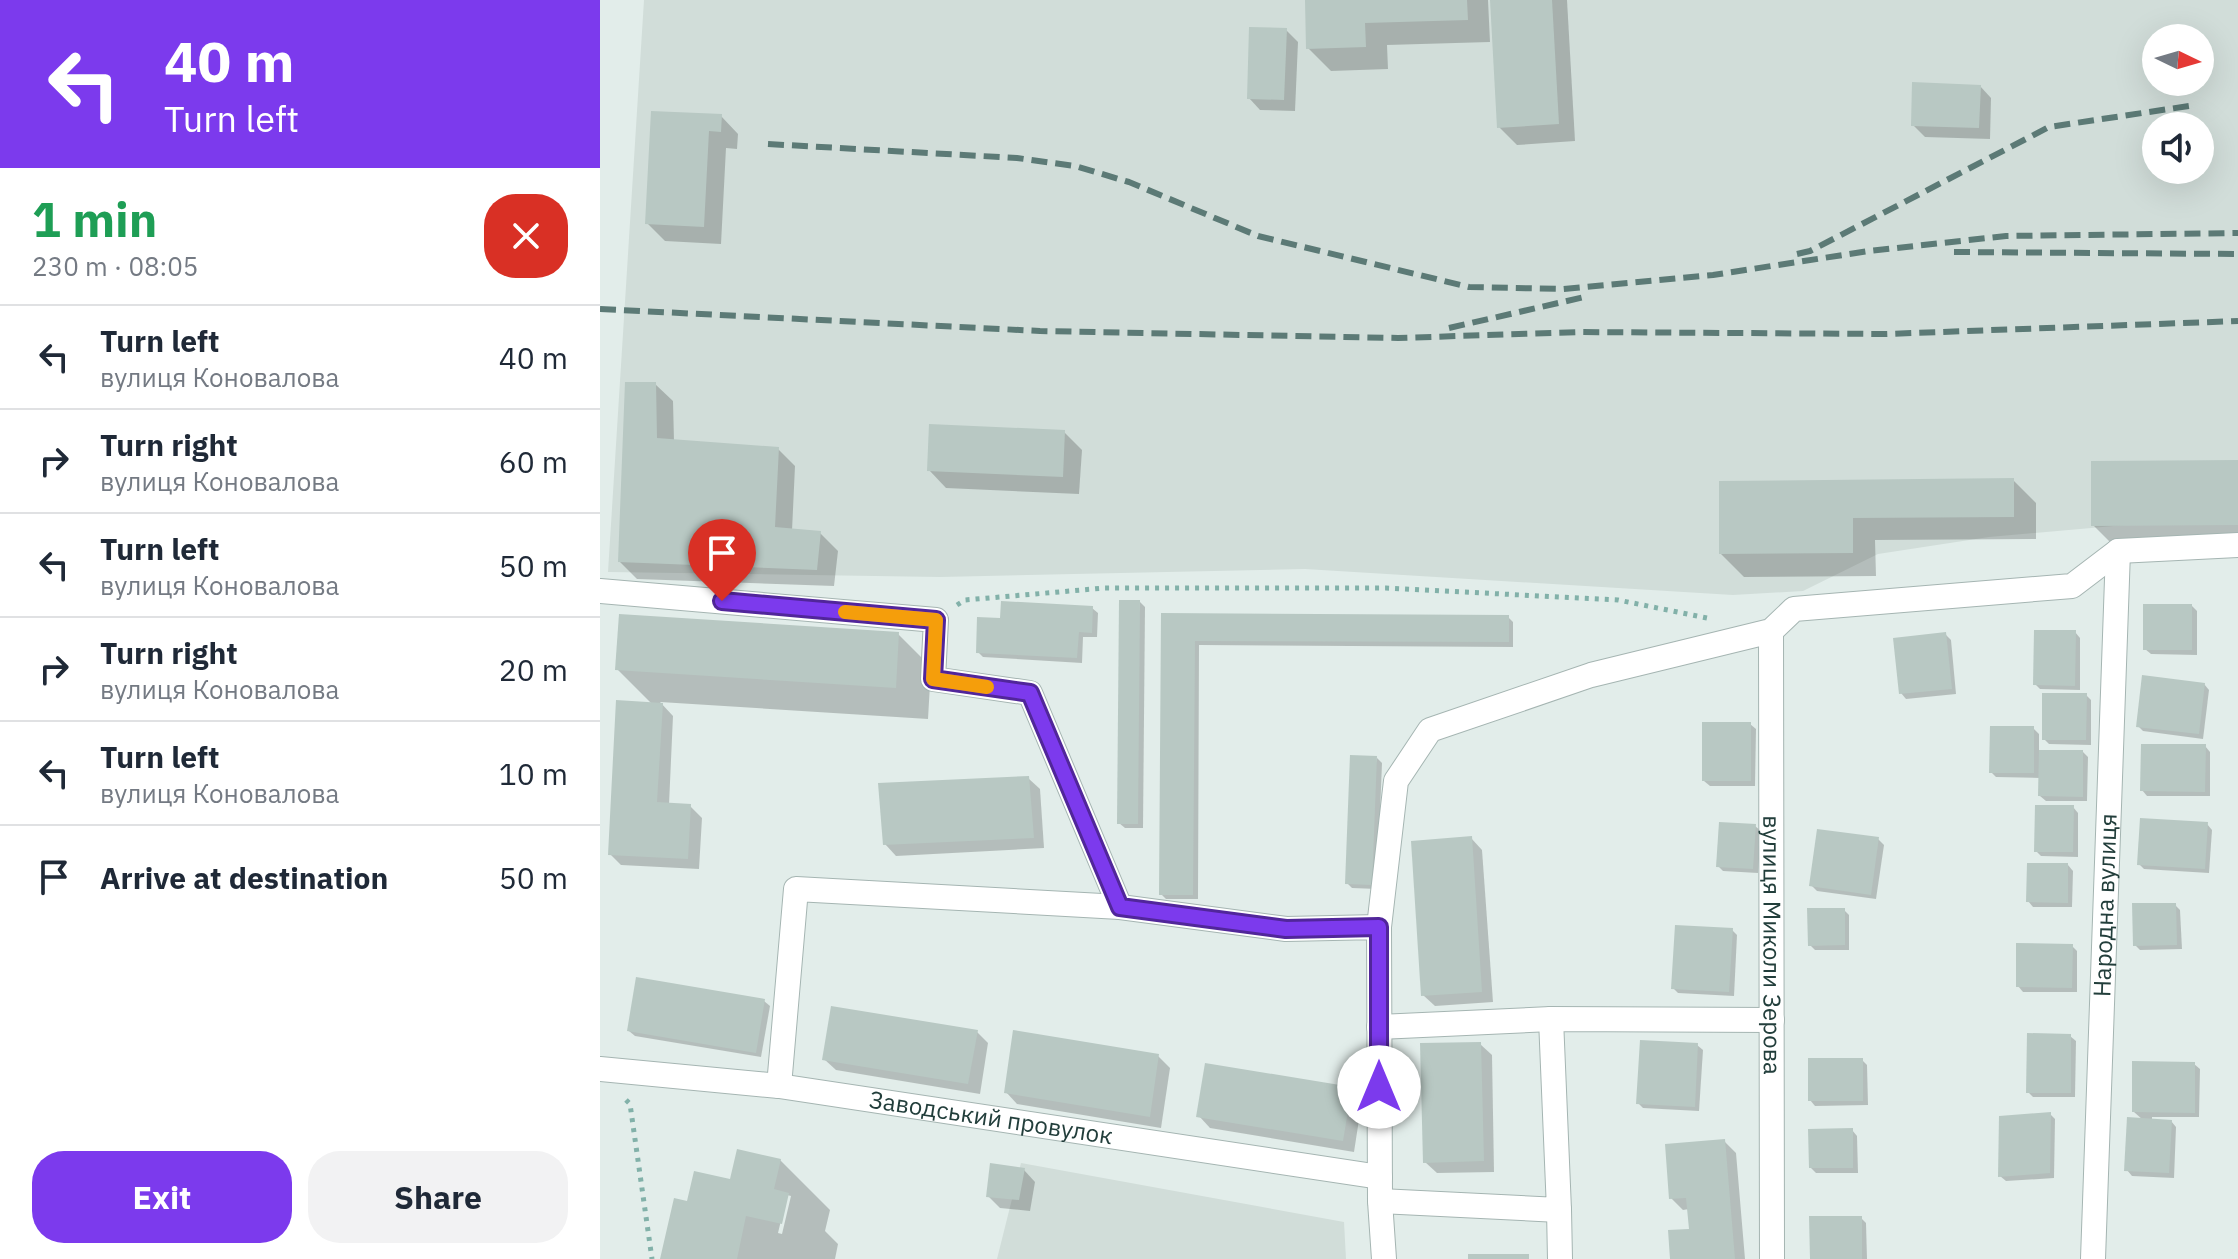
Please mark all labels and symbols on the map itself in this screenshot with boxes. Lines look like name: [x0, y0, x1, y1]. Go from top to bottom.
north arrow: [2142, 24, 2214, 96]
pin: [688, 519, 756, 601]
street label: Народна вулиця: [2085, 813, 2124, 998]
street label: вулиця Миколи Зерова: [1756, 815, 1789, 1075]
position arrow: [1337, 1045, 1421, 1129]
street label: Заводський провулок: [867, 1083, 1115, 1151]

